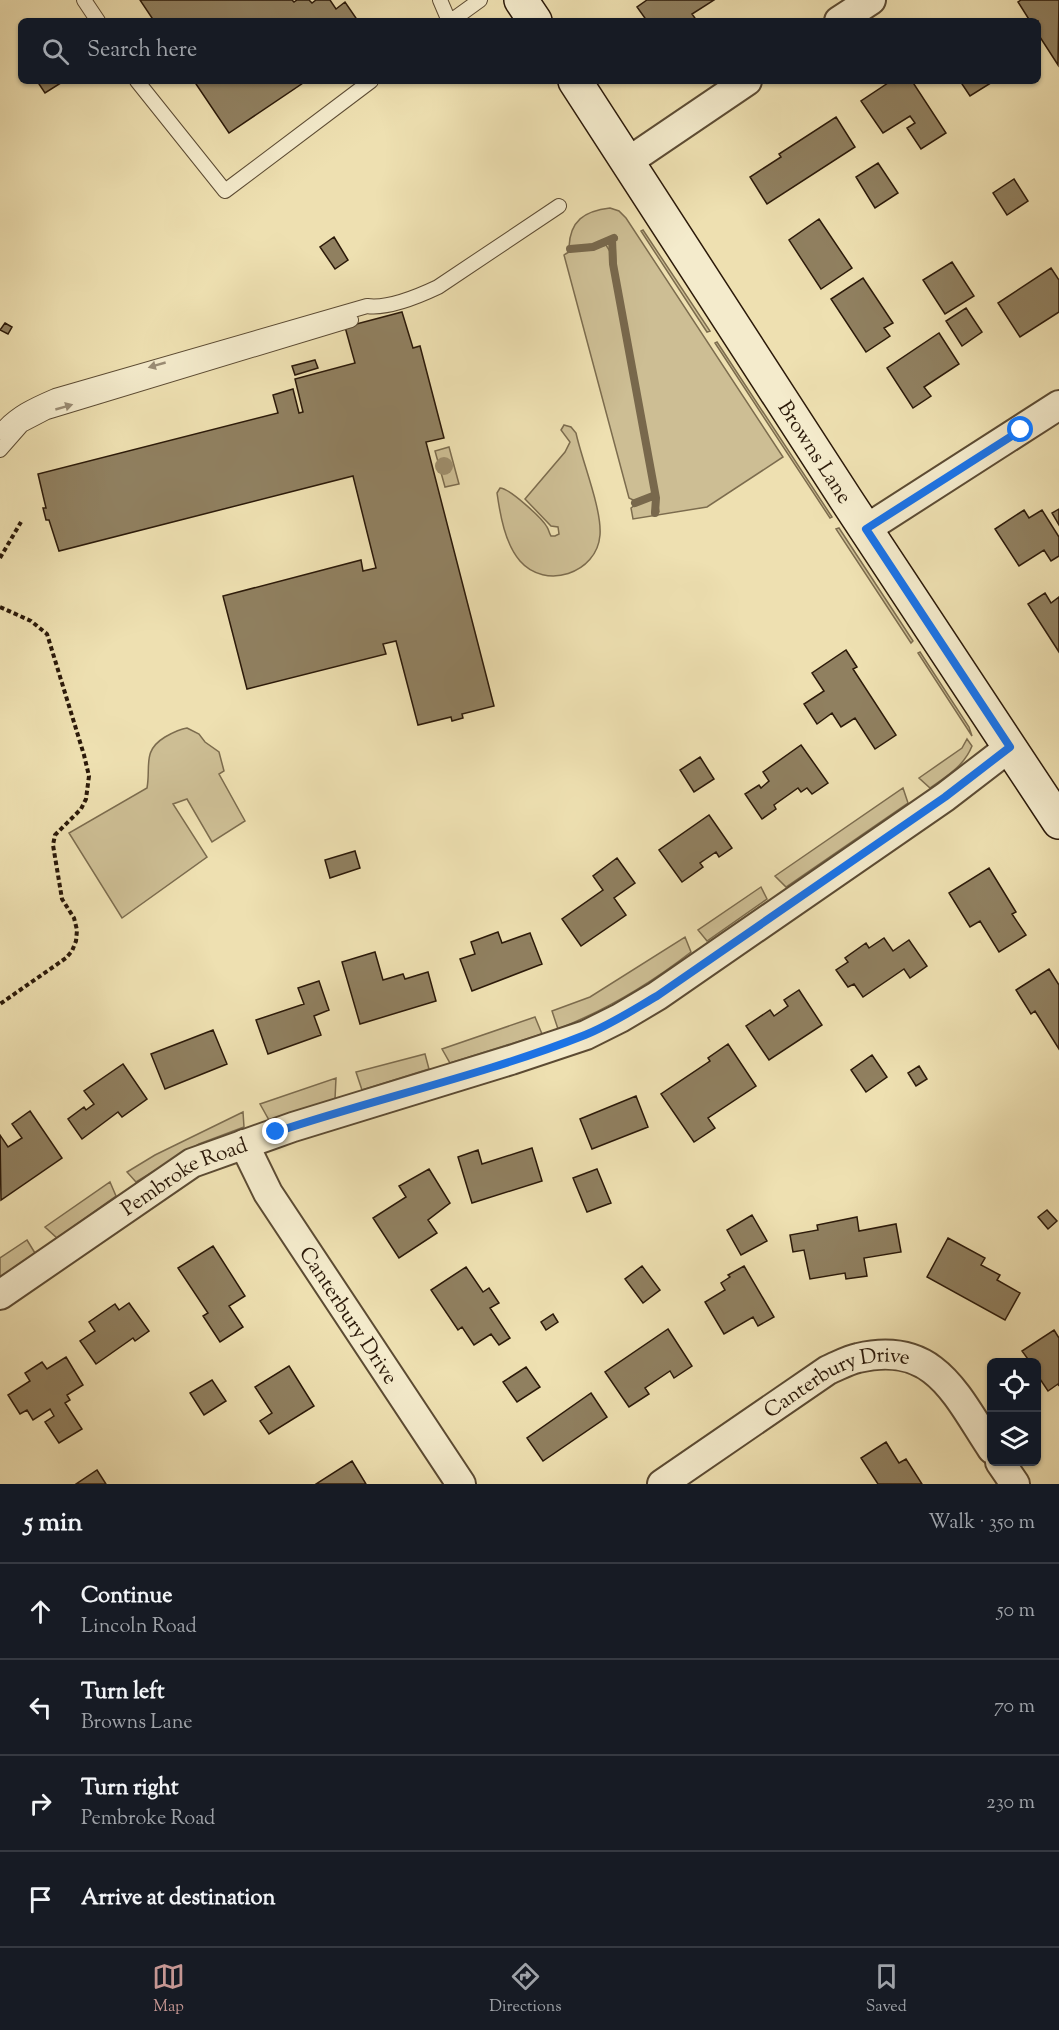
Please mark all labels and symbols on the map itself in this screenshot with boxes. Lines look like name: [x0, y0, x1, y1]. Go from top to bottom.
one-way arrow: [148, 361, 166, 370]
street label: Browns Lane: [769, 396, 858, 510]
one-way arrow: [55, 402, 73, 411]
route start: [1007, 416, 1033, 442]
route end: [262, 1118, 288, 1144]
street label: Pembroke Road: [116, 1131, 252, 1224]
street label: Canterbury Drive: [291, 1241, 404, 1391]
street label: Canterbury Drive: [758, 1341, 913, 1427]

